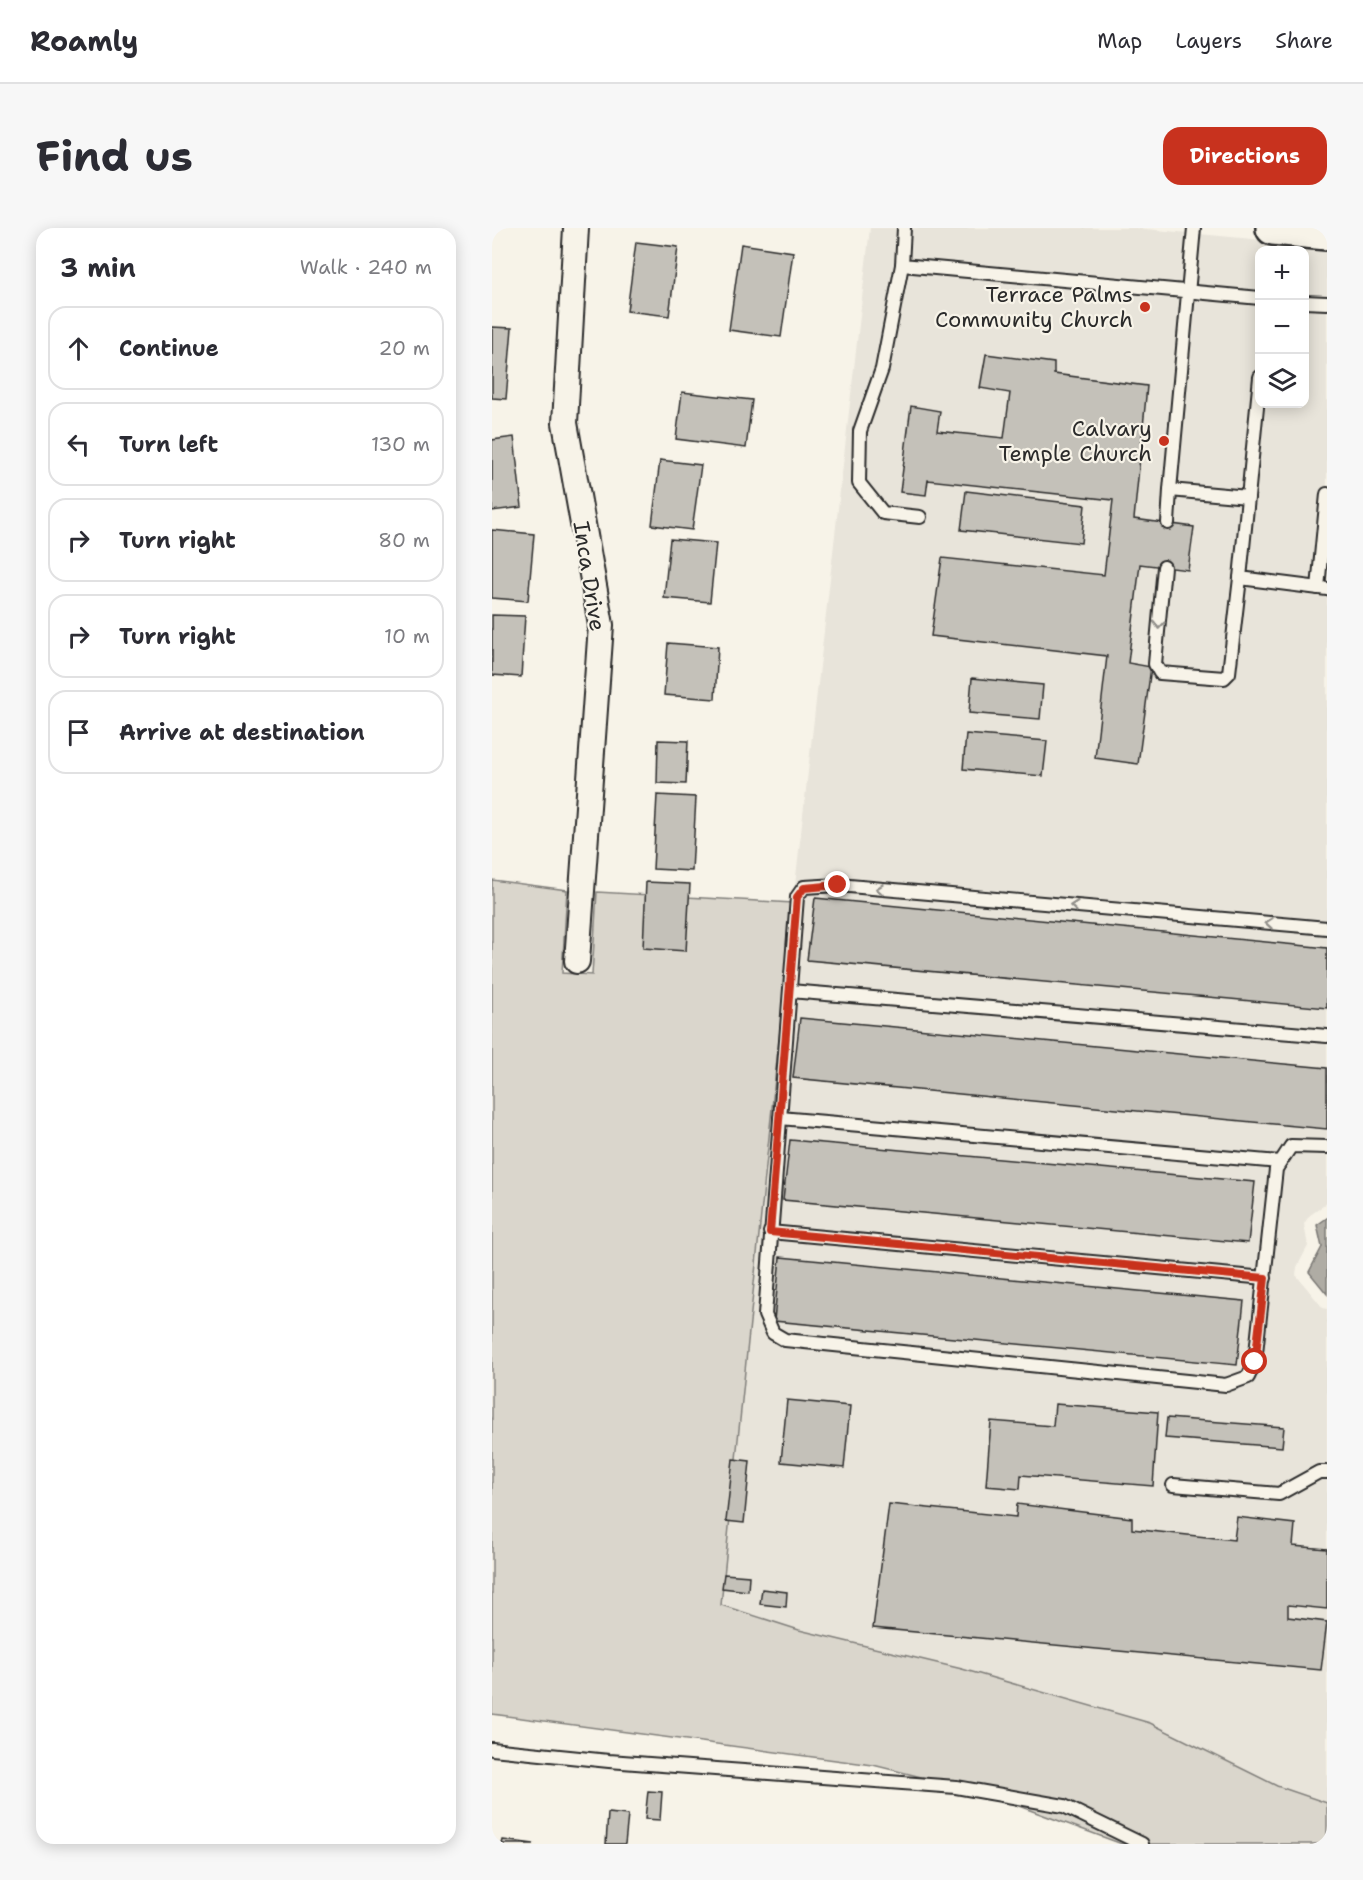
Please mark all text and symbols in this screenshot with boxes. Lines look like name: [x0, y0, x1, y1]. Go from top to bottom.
text: Roamly: [30, 22, 138, 60]
text: Map: [1097, 27, 1142, 55]
text: Layers: [1175, 27, 1242, 55]
text: Share: [1275, 27, 1333, 55]
button: Directions: [1163, 127, 1327, 185]
text: Find us: [36, 128, 193, 184]
map controls: [1255, 246, 1309, 408]
button: +: [1255, 246, 1309, 300]
text: 3 min: [60, 250, 136, 285]
text: Walk · 240 m: [300, 254, 432, 280]
place label: Terrace Palms Community Church: [935, 280, 1133, 334]
marker: Terrace Palms Community Church: [1138, 300, 1152, 314]
button: −: [1255, 300, 1309, 354]
icon: ahead: [62, 332, 95, 365]
text: Continue: [119, 334, 219, 363]
text: 20 m: [379, 335, 430, 361]
button: layers: [1255, 354, 1309, 408]
place label: Calvary Temple Church: [999, 414, 1152, 468]
icon: left: [62, 428, 95, 461]
text: Turn left: [119, 430, 218, 459]
text: 130 m: [371, 431, 430, 457]
marker: Calvary Temple Church: [1157, 434, 1171, 448]
street label: Inca Drive: [567, 519, 612, 633]
icon: right: [62, 524, 95, 557]
text: Turn right: [119, 526, 236, 555]
text: 80 m: [378, 527, 430, 553]
icon: right: [62, 620, 95, 653]
one-way arrow: [1153, 621, 1166, 630]
text: Turn right: [119, 622, 236, 651]
text: 10 m: [384, 623, 430, 649]
icon: arrive: [62, 716, 95, 749]
text: Arrive at destination: [119, 718, 365, 747]
route end: [824, 871, 850, 897]
one-way arrow: [876, 883, 885, 896]
one-way arrow: [1070, 900, 1079, 913]
one-way arrow: [1264, 917, 1273, 930]
route start: [1241, 1348, 1267, 1374]

